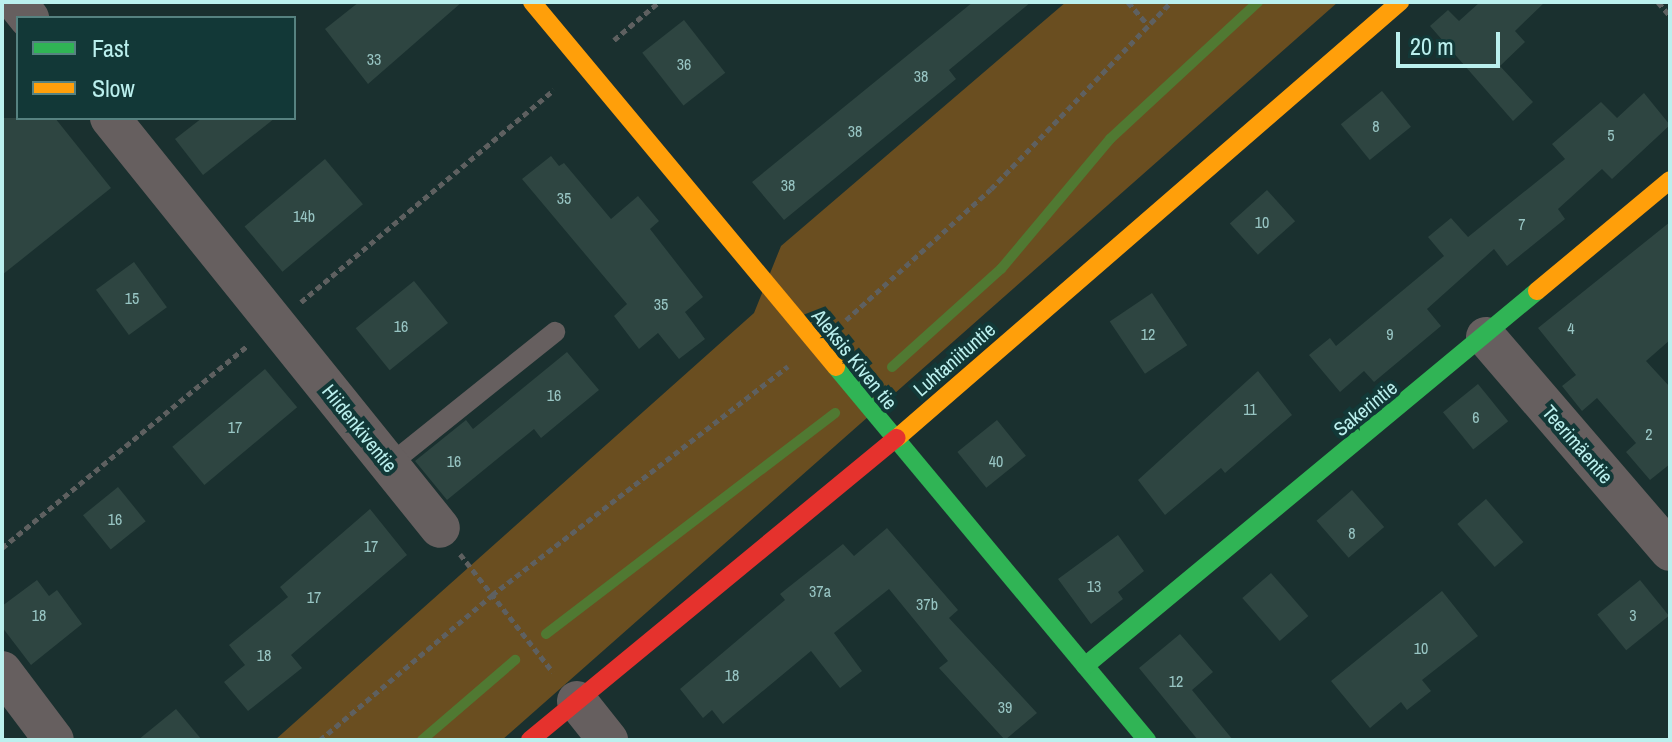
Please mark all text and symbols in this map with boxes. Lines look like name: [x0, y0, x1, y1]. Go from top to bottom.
legend: [16, 16, 296, 120]
scale bar: [1400, 16, 1504, 66]
text: 20 m: [1410, 30, 1454, 62]
text: Fast: [92, 32, 129, 64]
house number: 33: [367, 49, 381, 69]
house number: 36: [677, 54, 691, 74]
house number: 38: [914, 66, 928, 86]
text: Slow: [92, 72, 135, 104]
house number: 8: [1372, 116, 1380, 136]
house number: 38: [848, 121, 862, 141]
house number: 5: [1607, 125, 1615, 145]
house number: 38: [781, 175, 795, 195]
house number: 35: [557, 188, 571, 208]
house number: 14b: [293, 206, 315, 226]
house number: 10: [1255, 212, 1269, 232]
house number: 7: [1518, 214, 1526, 234]
house number: 15: [125, 288, 139, 308]
house number: 35: [654, 294, 668, 314]
street label: Aleksis Kiven tie: [807, 304, 903, 414]
house number: 16: [394, 316, 408, 336]
street label: Luhtaniituntie: [908, 317, 1000, 401]
house number: 4: [1567, 318, 1575, 338]
house number: 12: [1141, 324, 1155, 344]
house number: 9: [1386, 324, 1394, 344]
street label: Sakerintie: [1328, 375, 1402, 441]
street label: Hiidenkiventie: [317, 379, 403, 477]
house number: 16: [547, 385, 561, 405]
house number: 11: [1243, 399, 1257, 419]
street label: Teerimäentie: [1538, 400, 1618, 488]
house number: 6: [1472, 407, 1480, 427]
house number: 17: [228, 417, 242, 437]
house number: 2: [1645, 424, 1653, 444]
house number: 16: [447, 451, 461, 471]
house number: 40: [989, 451, 1003, 471]
house number: 16: [108, 509, 122, 529]
house number: 8: [1348, 523, 1356, 543]
house number: 17: [364, 536, 378, 556]
house number: 13: [1087, 576, 1101, 596]
house number: 37a: [809, 581, 831, 601]
house number: 17: [307, 587, 321, 607]
house number: 37b: [916, 594, 938, 614]
house number: 18: [32, 605, 46, 625]
house number: 3: [1629, 605, 1637, 625]
house number: 10: [1414, 638, 1428, 658]
house number: 18: [257, 645, 271, 665]
house number: 18: [725, 665, 739, 685]
house number: 12: [1169, 671, 1183, 691]
house number: 39: [998, 697, 1012, 717]

